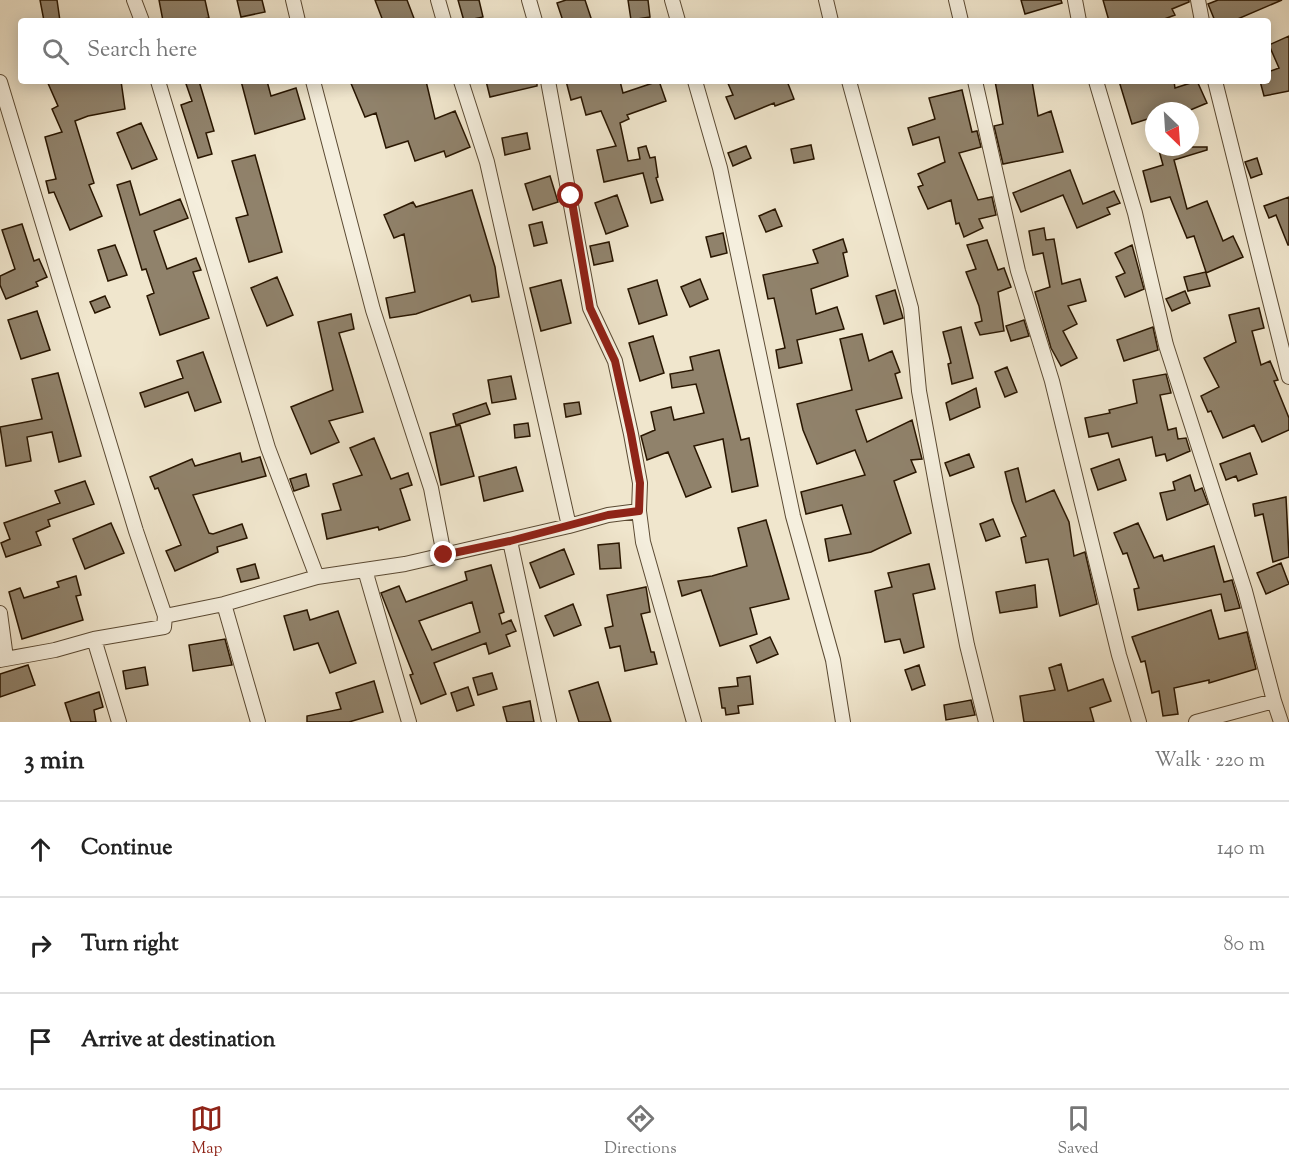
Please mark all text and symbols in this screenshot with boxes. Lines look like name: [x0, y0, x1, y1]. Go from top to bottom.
search box: [18, 18, 1271, 84]
icon: search: [39, 35, 72, 68]
text: Search here: [87, 35, 197, 67]
north arrow: [1145, 102, 1199, 156]
route start: [557, 182, 583, 208]
route end: [430, 541, 456, 567]
text: 3 min: [24, 743, 84, 780]
text: Walk · 220 m: [1154, 747, 1265, 776]
icon: ahead: [24, 833, 57, 866]
text: Continue: [81, 833, 172, 865]
text: 140 m: [1217, 835, 1265, 864]
icon: right: [24, 929, 57, 962]
text: Turn right: [81, 929, 178, 961]
text: 80 m: [1224, 931, 1265, 960]
icon: arrive: [24, 1025, 57, 1058]
text: Arrive at destination: [81, 1025, 276, 1057]
tab: Map: [190, 1102, 223, 1161]
tab: Directions: [604, 1102, 677, 1161]
tab: Saved: [1057, 1102, 1099, 1161]

